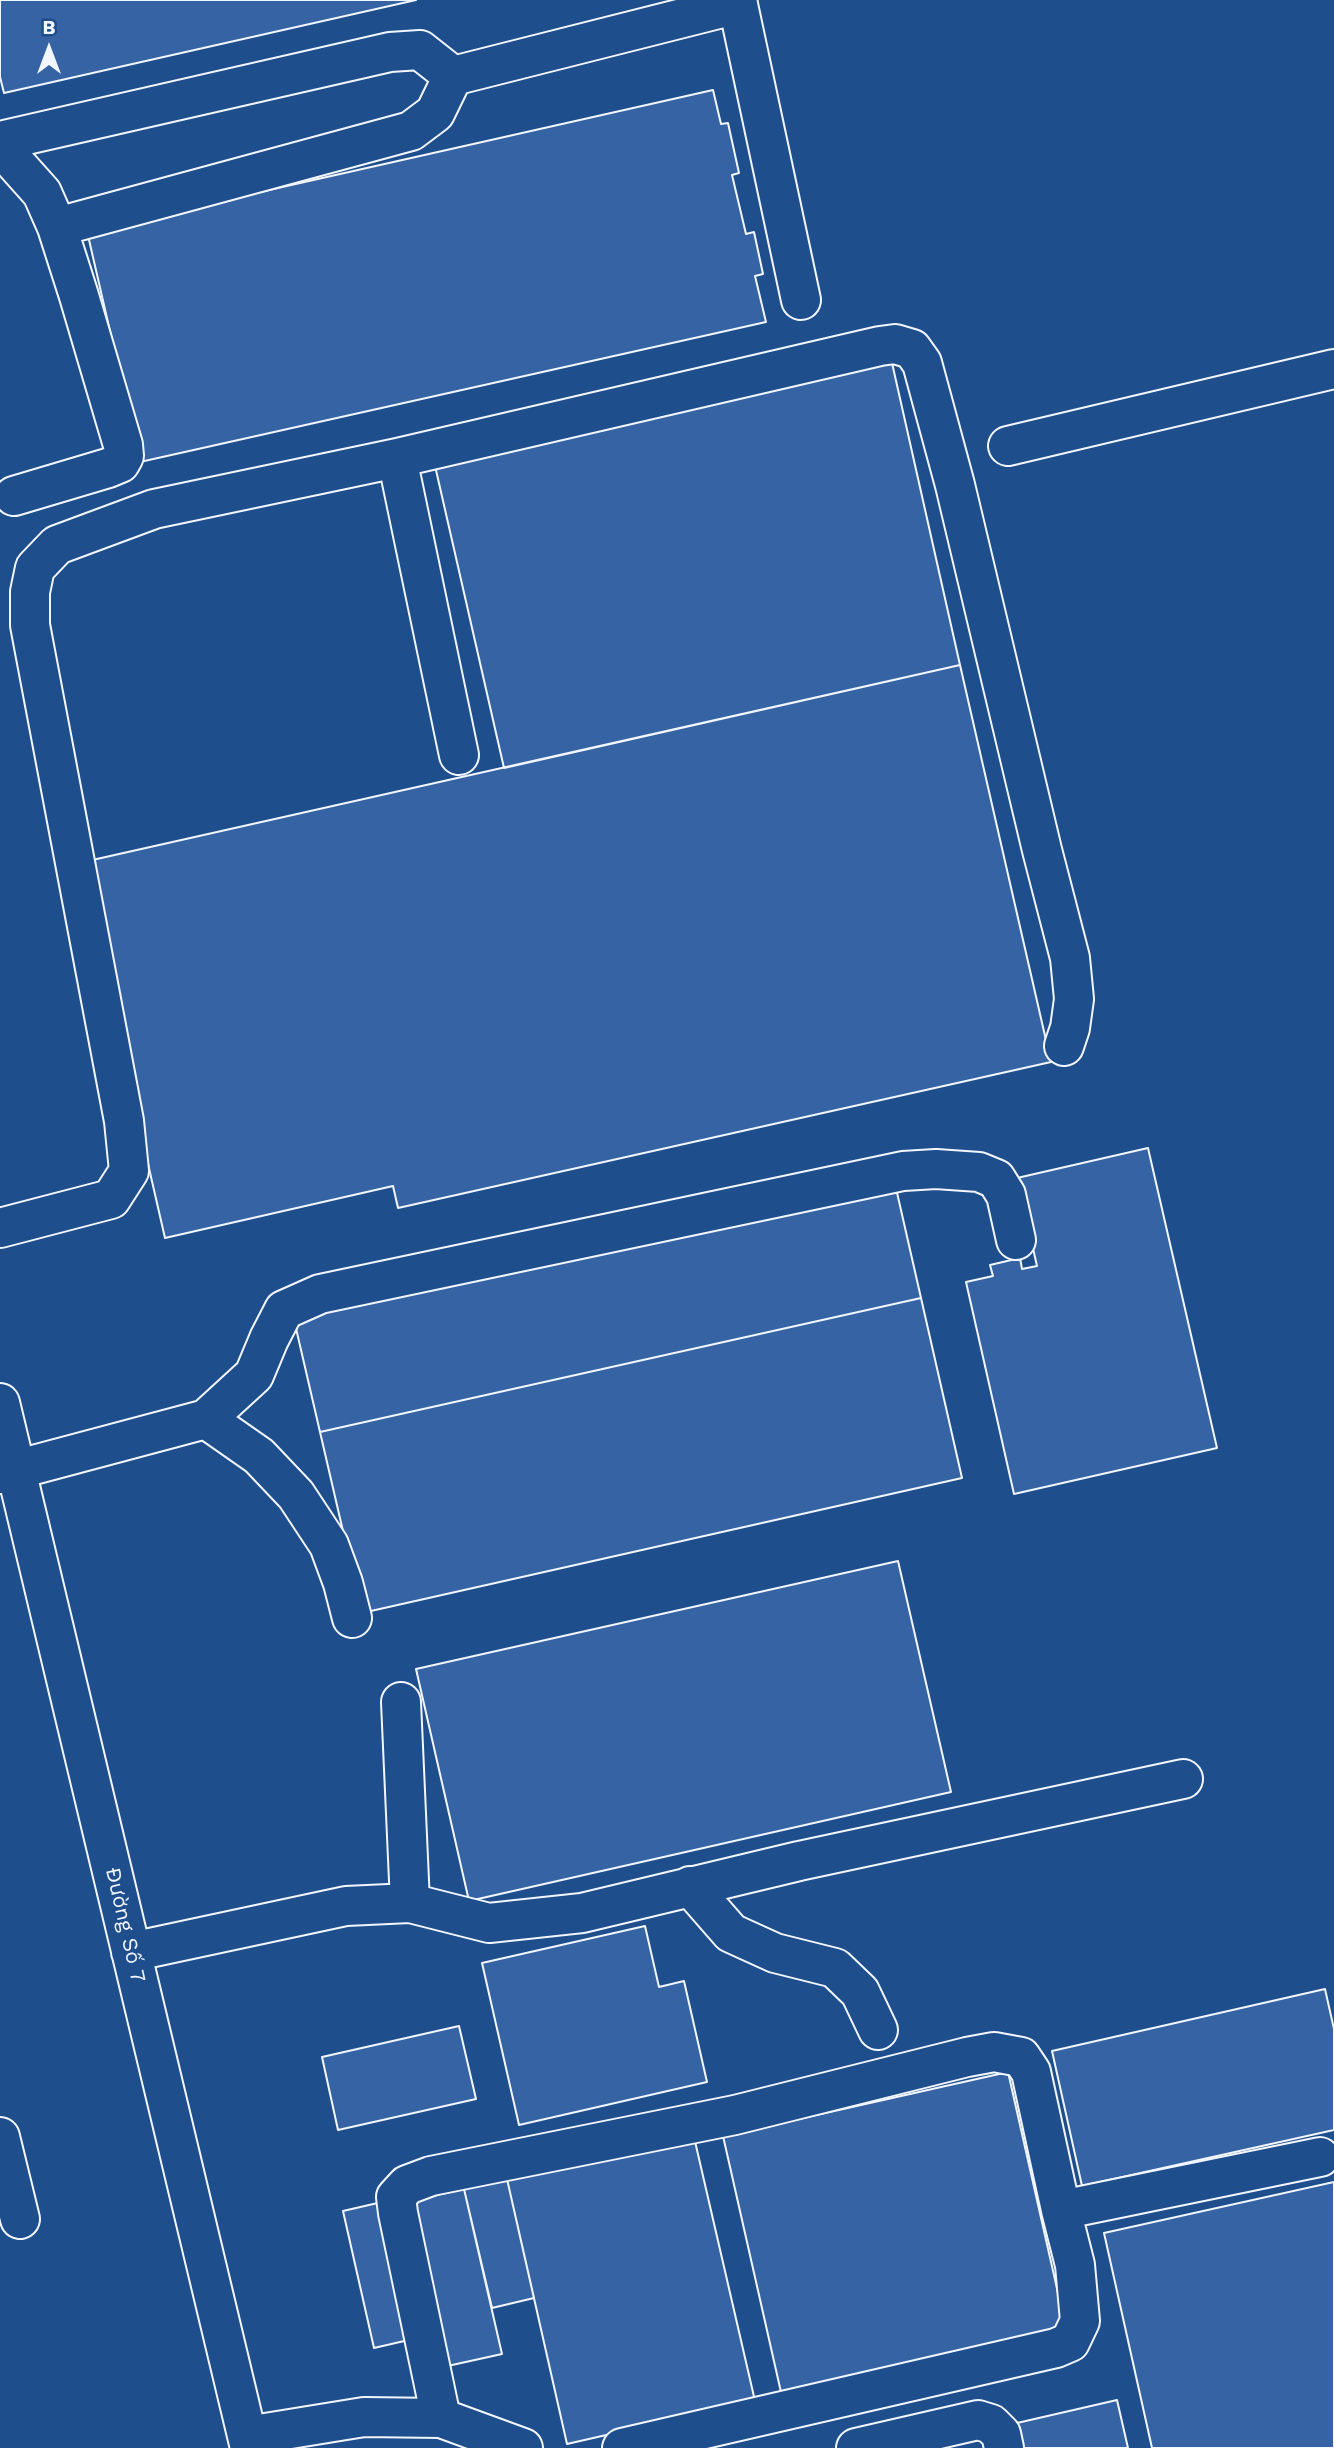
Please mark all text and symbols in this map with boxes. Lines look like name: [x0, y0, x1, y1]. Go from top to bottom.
north arrow: [14, 14, 84, 84]
text: B: [43, 16, 56, 39]
street label: Đường Số 7: [100, 1865, 150, 1985]

